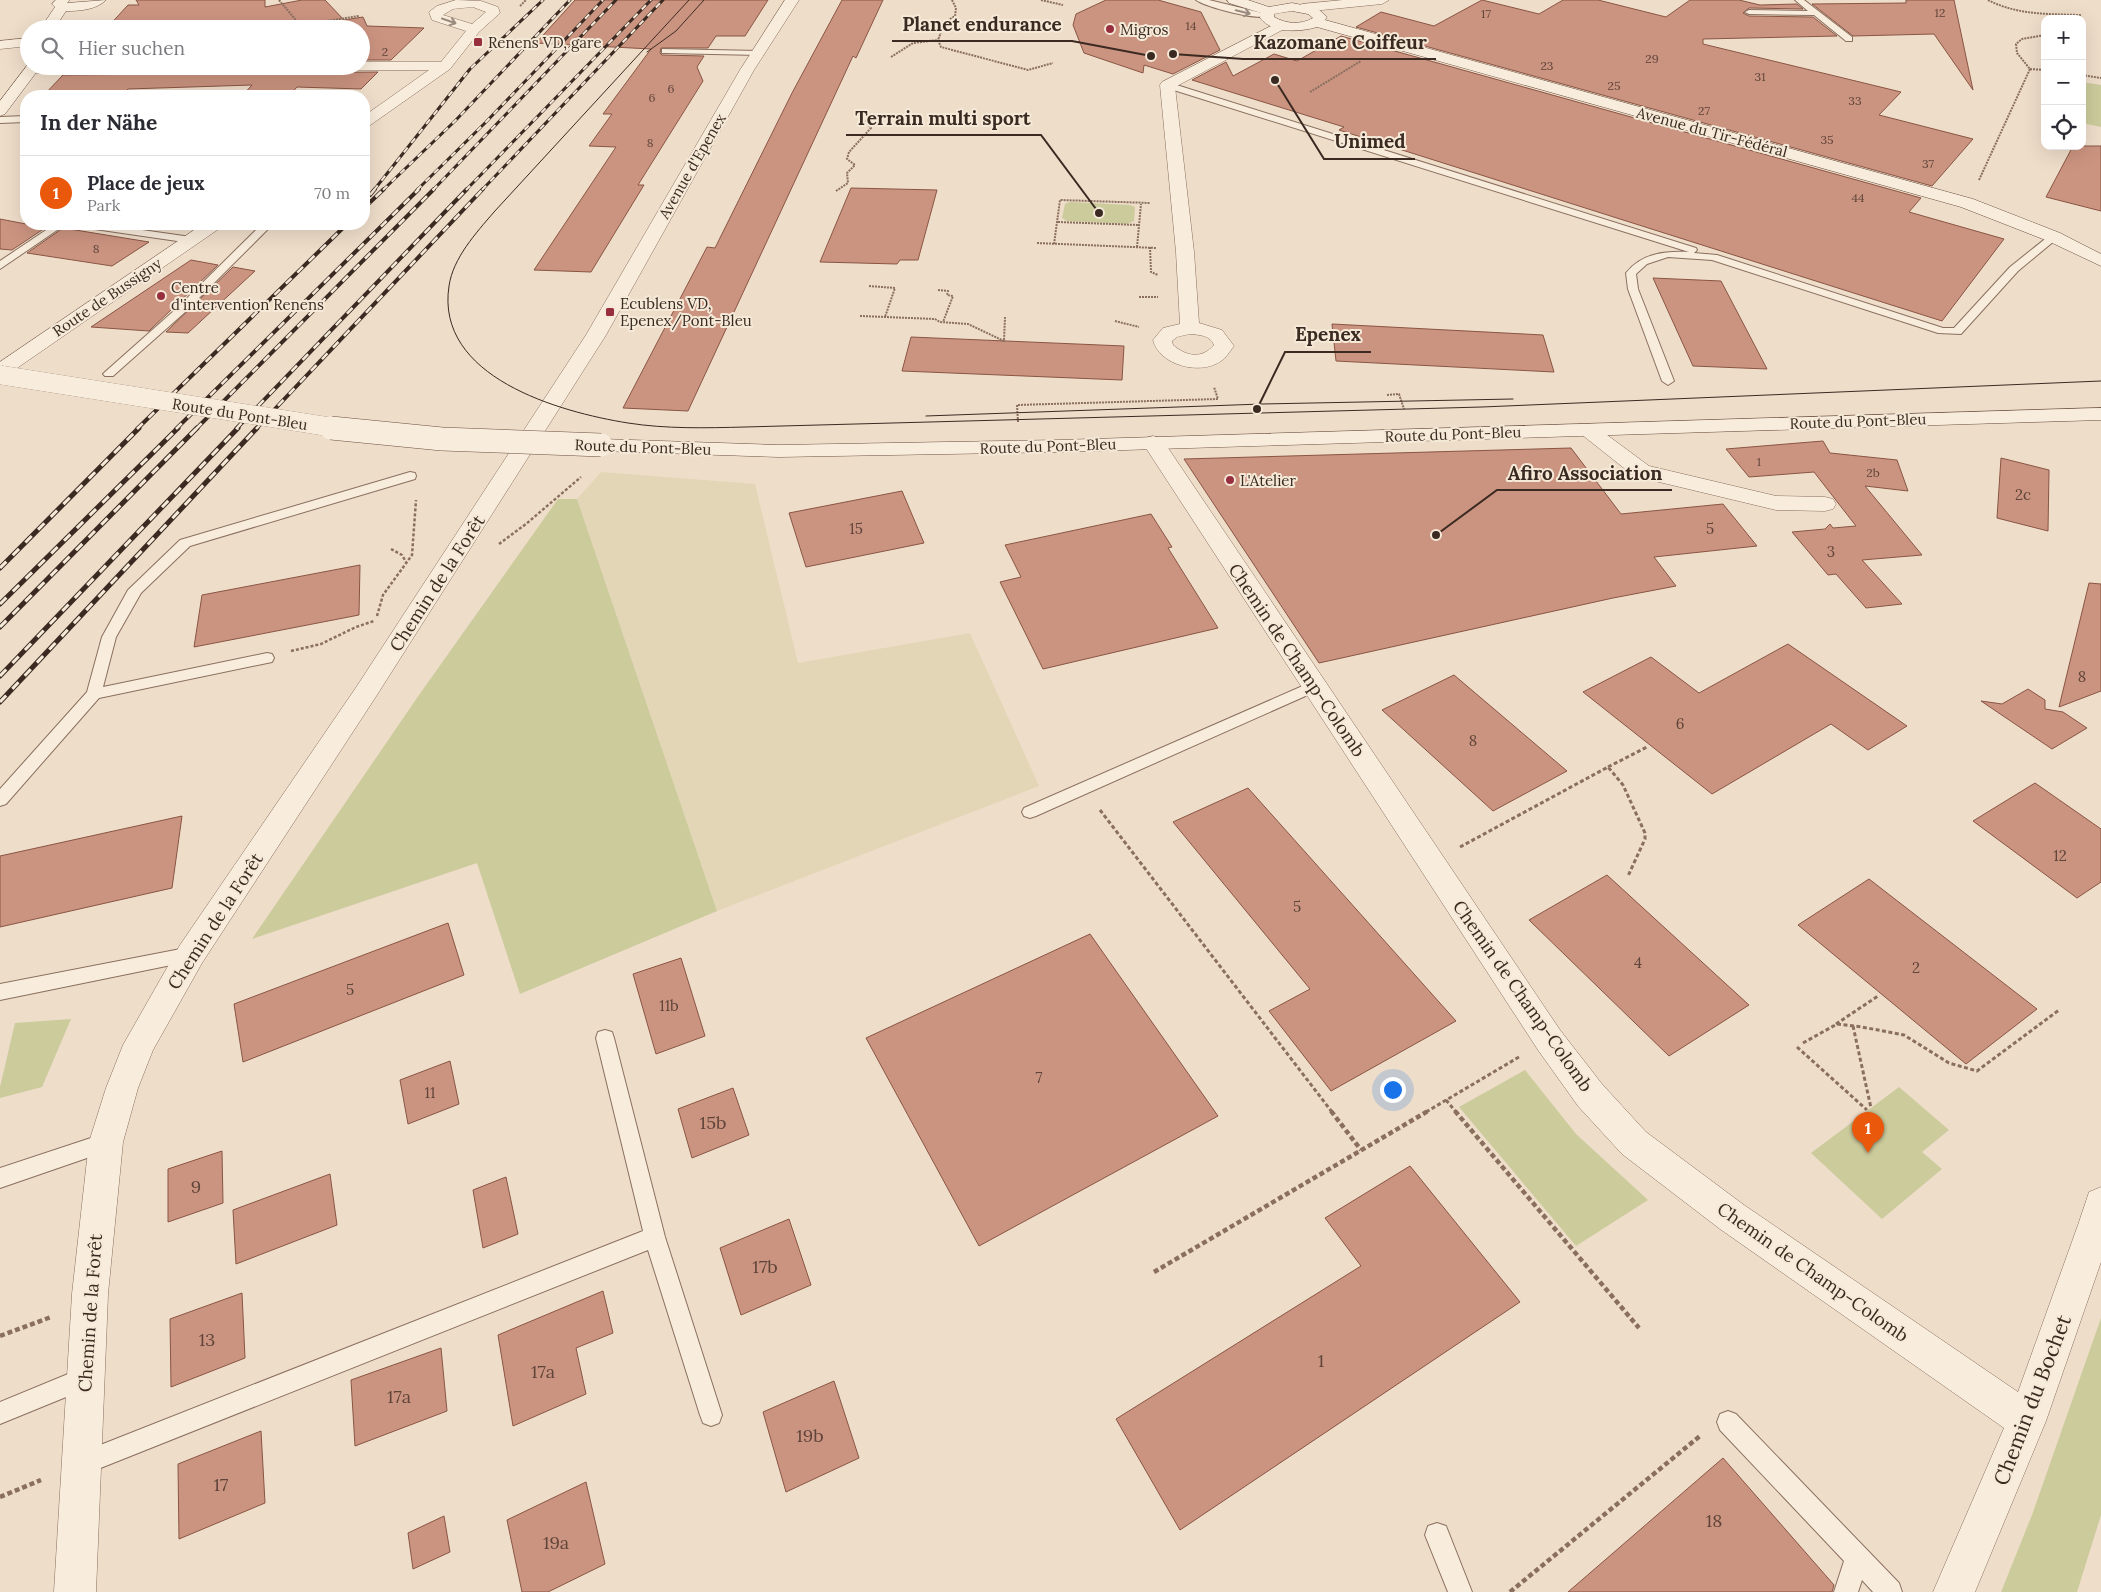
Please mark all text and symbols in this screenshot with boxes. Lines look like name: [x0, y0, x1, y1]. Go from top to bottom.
house number: 12: [1935, 5, 1945, 20]
house number: 17: [1481, 6, 1491, 21]
callout: Planet endurance: [892, 7, 1072, 41]
one-way arrow: [1234, 8, 1250, 17]
text: Planet endurance: [902, 12, 1062, 36]
map controls: [2041, 15, 2086, 150]
button: +: [2041, 15, 2086, 60]
one-way arrow: [441, 17, 457, 27]
house number: 14: [1186, 18, 1197, 33]
search box: [20, 20, 370, 75]
place label: Migros: [1120, 20, 1168, 39]
marker: Migros: [1104, 23, 1116, 35]
callout: Kazomane Coiffeur: [1243, 25, 1436, 59]
text: Kazomane Coiffeur: [1253, 30, 1427, 54]
place label: Renens VD, gare: [488, 33, 602, 52]
icon: search: [38, 34, 66, 62]
text: Hier suchen: [78, 36, 185, 60]
marker: Renens VD, gare: [472, 36, 484, 48]
house number: 2: [382, 44, 388, 59]
house number: 29: [1645, 51, 1659, 66]
house number: 23: [1541, 58, 1554, 73]
button: −: [2041, 60, 2086, 105]
house number: 31: [1754, 69, 1766, 84]
house number: 25: [1608, 78, 1620, 93]
house number: 6: [668, 81, 675, 96]
house number: 6: [649, 90, 656, 105]
house number: 33: [1848, 93, 1862, 108]
callout: Terrain multi sport: [846, 101, 1041, 135]
street label: Avenue du Tir-Fédéral: [1634, 102, 1789, 161]
house number: 27: [1698, 103, 1710, 118]
button: locate: [2041, 105, 2086, 150]
text: Terrain multi sport: [855, 106, 1032, 130]
text: In der Nähe: [40, 109, 157, 136]
street label: Avenue d'Epenex: [654, 110, 730, 223]
callout: Unimed: [1324, 125, 1415, 159]
text: Unimed: [1334, 129, 1406, 153]
house number: 35: [1820, 132, 1834, 147]
house number: 8: [647, 135, 654, 150]
house number: 37: [1922, 156, 1934, 171]
text: Place de jeux: [87, 171, 205, 195]
text: 1: [53, 183, 59, 203]
text: 70 m: [314, 183, 350, 203]
house number: 44: [1851, 190, 1865, 205]
text: Park: [87, 195, 120, 215]
house number: 8: [93, 241, 100, 256]
street label: Route de Bussigny: [49, 253, 165, 341]
place label: Centre d'intervention Renens: [171, 278, 324, 314]
marker: Centre d'intervention Renens: [155, 290, 167, 302]
place label: Ecublens VD, Epenex/Pont-Bleu: [620, 294, 752, 331]
marker: Ecublens VD, Epenex/Pont-Bleu: [604, 306, 616, 318]
callout: Epenex: [1285, 318, 1371, 352]
text: Epenex: [1295, 322, 1362, 346]
street label: Route du Pont-Bleu: [171, 394, 309, 434]
street label: Route du Pont-Bleu: [1789, 409, 1927, 433]
street label: Route du Pont-Bleu: [1384, 422, 1522, 446]
street label: Route du Pont-Bleu: [979, 434, 1117, 458]
street label: Route du Pont-Bleu: [574, 435, 712, 459]
house number: 1: [1757, 454, 1761, 469]
callout: Afiro Association: [1497, 456, 1672, 490]
text: Afiro Association: [1508, 461, 1662, 485]
house number: 2b: [1866, 465, 1880, 480]
place label: L'Atelier: [1240, 471, 1296, 490]
marker: L'Atelier: [1224, 474, 1236, 486]
house number: 2c: [2015, 485, 2031, 504]
street label: Chemin de la Forêt: [384, 510, 490, 656]
house number: 15: [849, 519, 863, 538]
house number: 5: [1706, 519, 1714, 538]
house number: 3: [1827, 542, 1835, 561]
street label: Chemin de Champ-Colomb: [1224, 559, 1370, 761]
house number: 8: [2078, 667, 2086, 686]
house number: 6: [1676, 714, 1684, 733]
house number: 8: [1469, 731, 1477, 750]
house number: 12: [2053, 846, 2067, 865]
street label: Chemin de la Forêt: [162, 848, 268, 994]
street label: Chemin de Champ-Colomb: [1448, 896, 1598, 1096]
house number: 5: [1293, 897, 1301, 916]
house number: 4: [1634, 953, 1642, 972]
house number: 2: [1912, 958, 1920, 977]
house number: 5: [346, 980, 354, 999]
house number: 11b: [659, 996, 679, 1015]
house number: 7: [1036, 1068, 1043, 1087]
your location: [1380, 1077, 1406, 1103]
house number: 11: [425, 1083, 435, 1102]
house number: 15b: [700, 1111, 726, 1134]
pin: 1: [1852, 1112, 1884, 1153]
house number: 9: [191, 1175, 201, 1198]
street label: Chemin de Champ-Colomb: [1713, 1197, 1913, 1347]
street label: Chemin de la Forêt: [73, 1233, 107, 1393]
house number: 17b: [752, 1255, 778, 1278]
street label: Chemin du Bochet: [1987, 1310, 2077, 1489]
house number: 13: [199, 1328, 215, 1351]
house number: 1: [1318, 1349, 1324, 1372]
house number: 17a: [531, 1360, 555, 1383]
house number: 17a: [387, 1385, 411, 1408]
house number: 19b: [796, 1424, 824, 1447]
house number: 17: [214, 1473, 228, 1496]
house number: 18: [1706, 1509, 1722, 1532]
house number: 19a: [543, 1531, 569, 1554]

